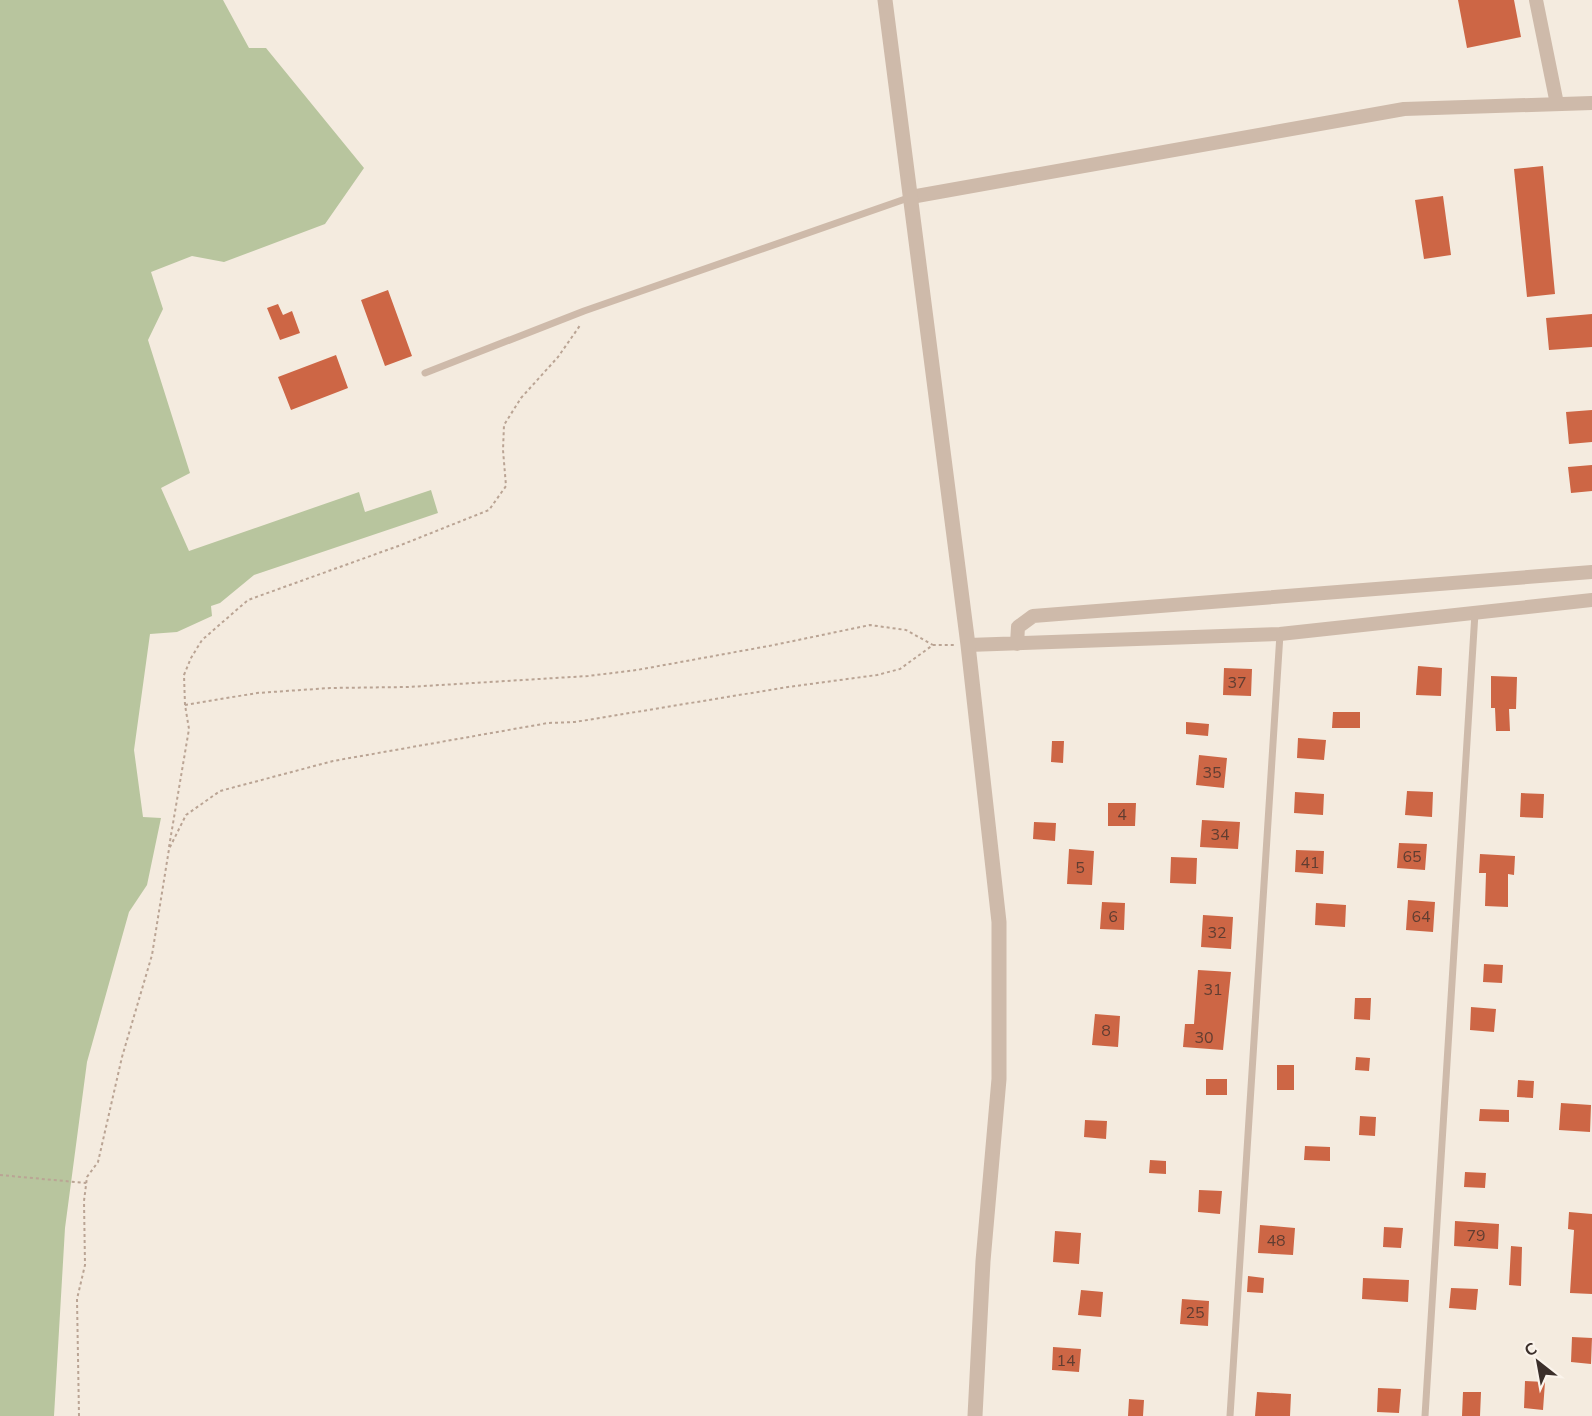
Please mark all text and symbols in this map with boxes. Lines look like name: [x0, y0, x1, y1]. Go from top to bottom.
house number: 37: [1227, 672, 1247, 694]
house number: 35: [1202, 762, 1222, 784]
house number: 4: [1117, 804, 1127, 826]
house number: 34: [1210, 824, 1230, 846]
house number: 65: [1402, 846, 1422, 868]
house number: 41: [1300, 852, 1320, 874]
house number: 5: [1075, 857, 1085, 879]
house number: 6: [1108, 906, 1118, 928]
house number: 64: [1411, 906, 1431, 928]
house number: 32: [1207, 922, 1227, 944]
house number: 31: [1203, 979, 1223, 1001]
house number: 8: [1101, 1020, 1111, 1042]
house number: 30: [1194, 1027, 1214, 1049]
house number: 79: [1466, 1225, 1486, 1247]
house number: 48: [1266, 1230, 1286, 1252]
house number: 25: [1185, 1302, 1205, 1324]
north arrow: [1508, 1332, 1568, 1392]
text: С: [1520, 1338, 1541, 1362]
house number: 14: [1056, 1350, 1076, 1372]

